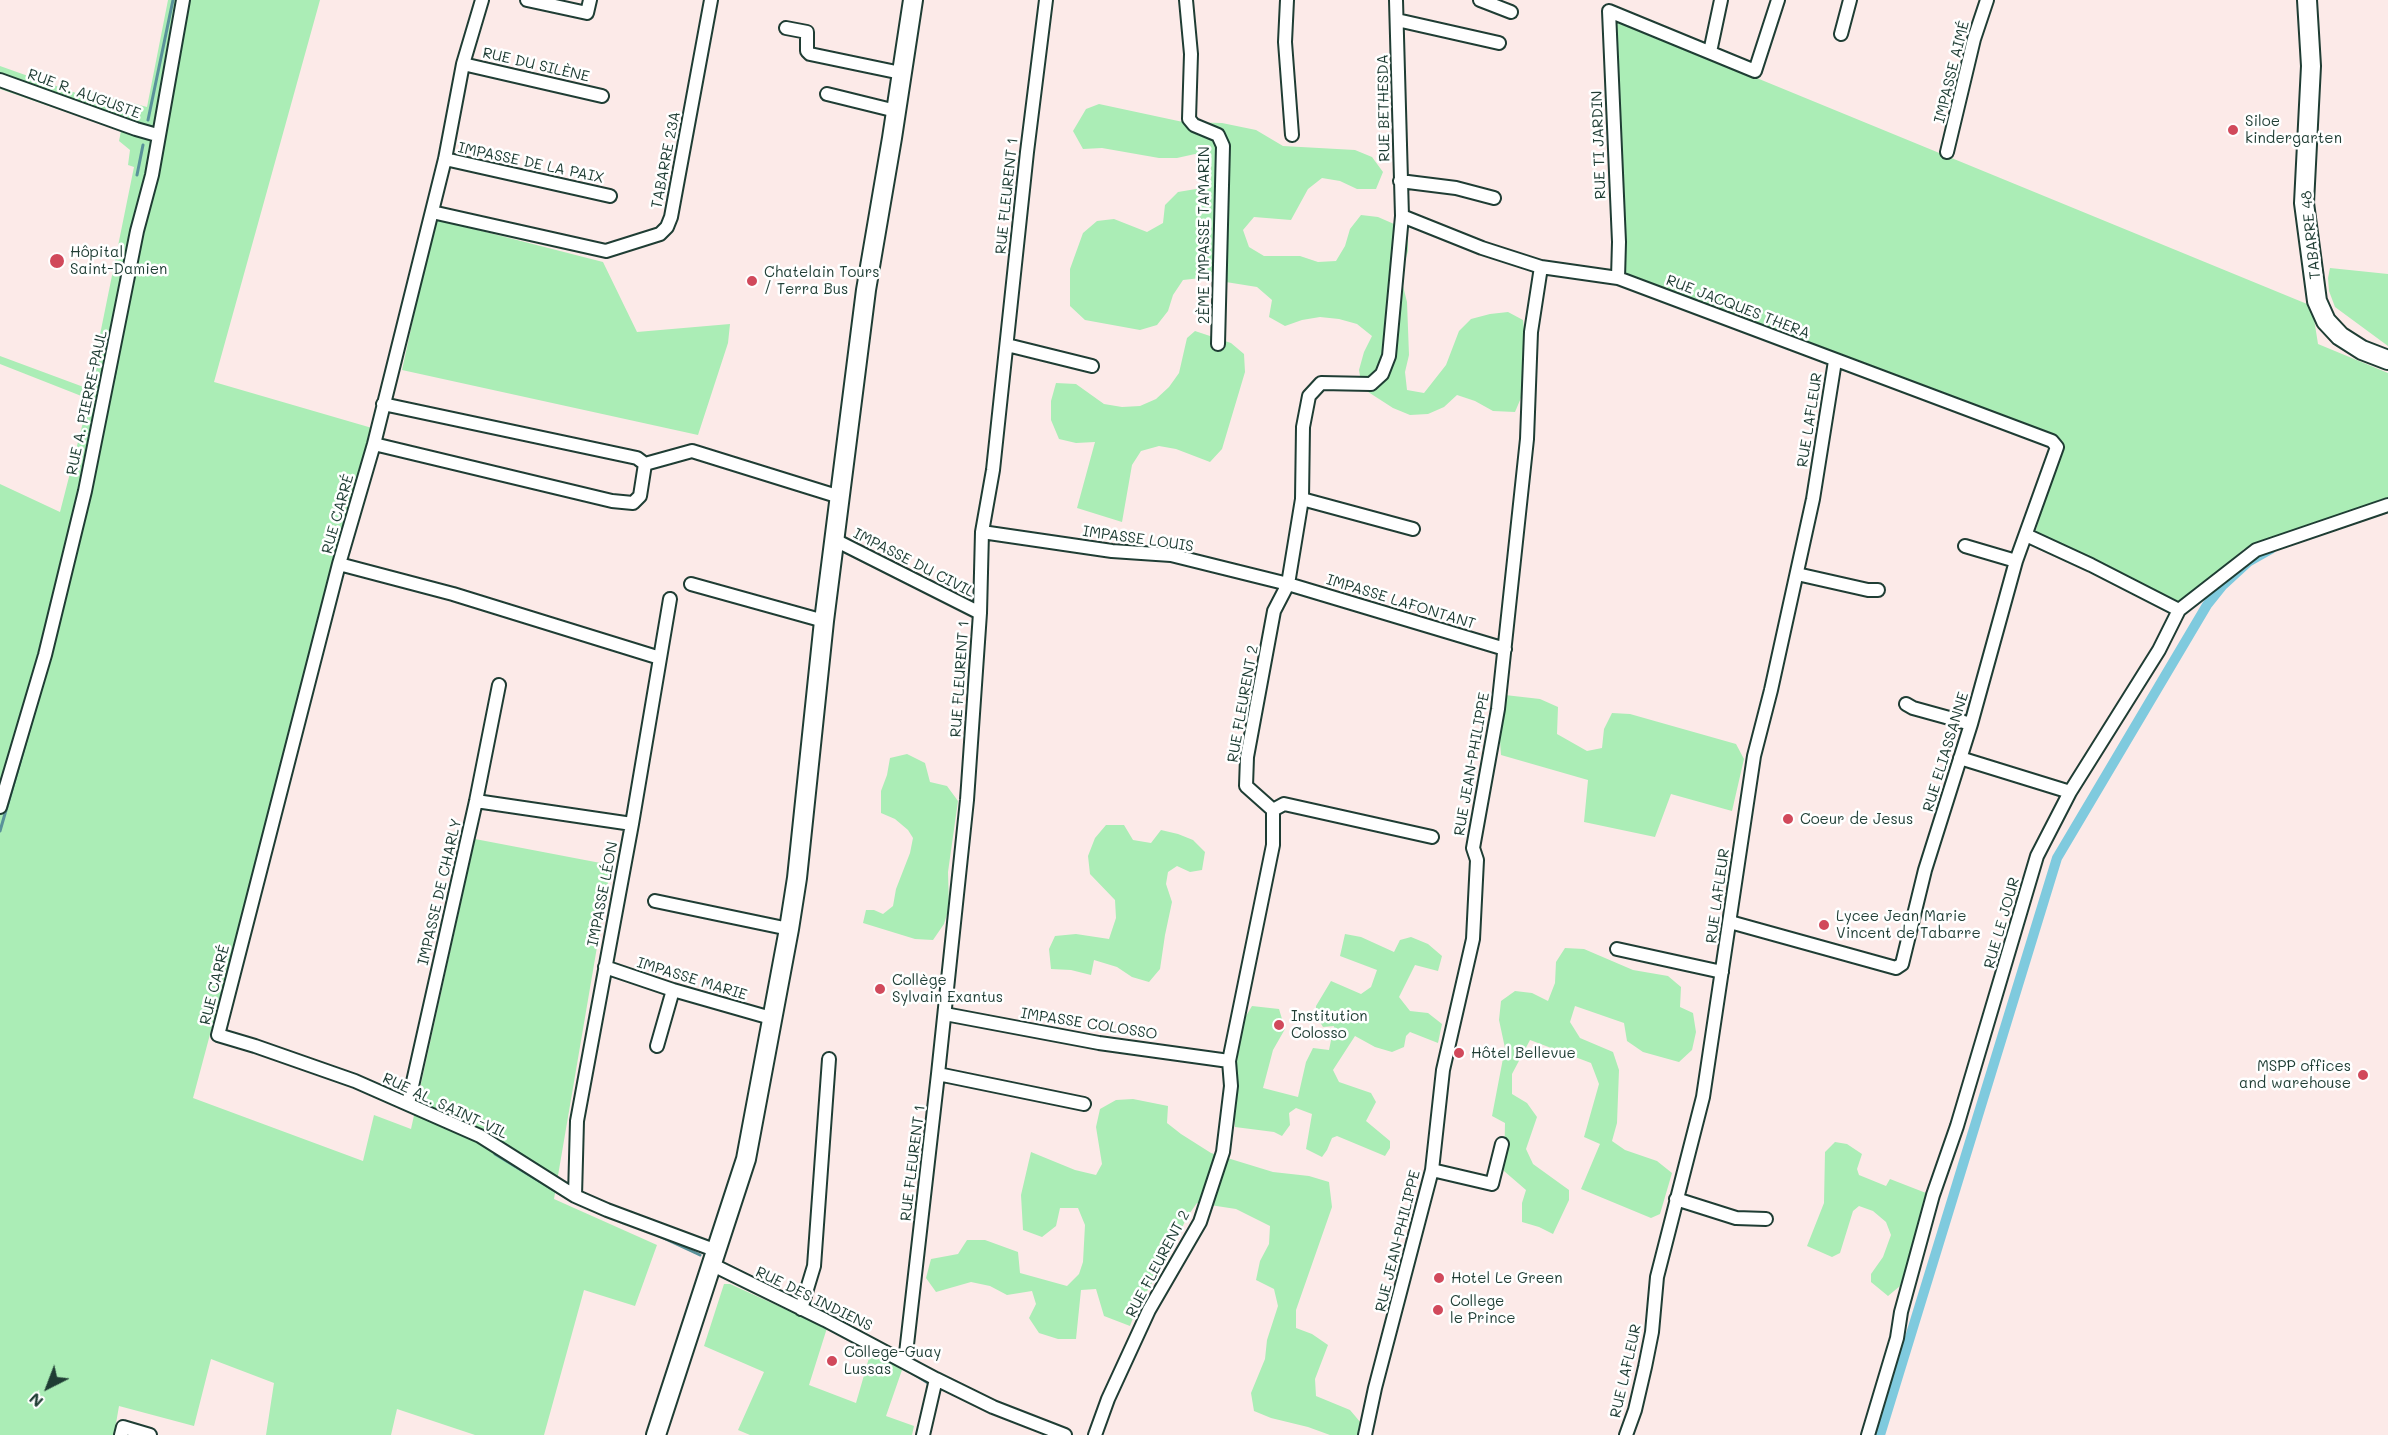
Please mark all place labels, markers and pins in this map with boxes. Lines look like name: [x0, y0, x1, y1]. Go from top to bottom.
place label: Siloe kindergarten: [2245, 112, 2342, 147]
marker: Siloe kindergarten: [2226, 123, 2240, 137]
place label: Hôpital Saint-Damien: [70, 243, 167, 278]
marker: Hôpital Saint-Damien: [48, 252, 66, 270]
place label: Chatelain Tours / Terra Bus: [764, 263, 879, 298]
marker: Chatelain Tours / Terra Bus: [745, 274, 759, 288]
place label: Coeur de Jesus: [1800, 810, 1913, 828]
marker: Coeur de Jesus: [1781, 812, 1795, 826]
place label: Lycee Jean Marie Vincent de Tabarre: [1836, 907, 1981, 942]
marker: Lycee Jean Marie Vincent de Tabarre: [1817, 918, 1831, 932]
place label: Collège Sylvain Exantus: [892, 971, 1003, 1006]
marker: Collège Sylvain Exantus: [873, 982, 887, 996]
place label: Institution Colosso: [1291, 1007, 1368, 1042]
marker: Institution Colosso: [1272, 1018, 1286, 1032]
place label: Hôtel Bellevue: [1471, 1044, 1576, 1062]
marker: Hôtel Bellevue: [1452, 1046, 1466, 1060]
place label: MSPP offices and warehouse: [2239, 1057, 2351, 1092]
marker: MSPP offices and warehouse: [2356, 1068, 2370, 1082]
place label: Hotel Le Green: [1451, 1269, 1563, 1287]
marker: Hotel Le Green: [1432, 1271, 1446, 1285]
place label: College le Prince: [1450, 1292, 1516, 1327]
marker: College le Prince: [1431, 1303, 1445, 1317]
place label: College-Guay Lussas: [844, 1343, 941, 1378]
marker: College-Guay Lussas: [825, 1354, 839, 1368]

